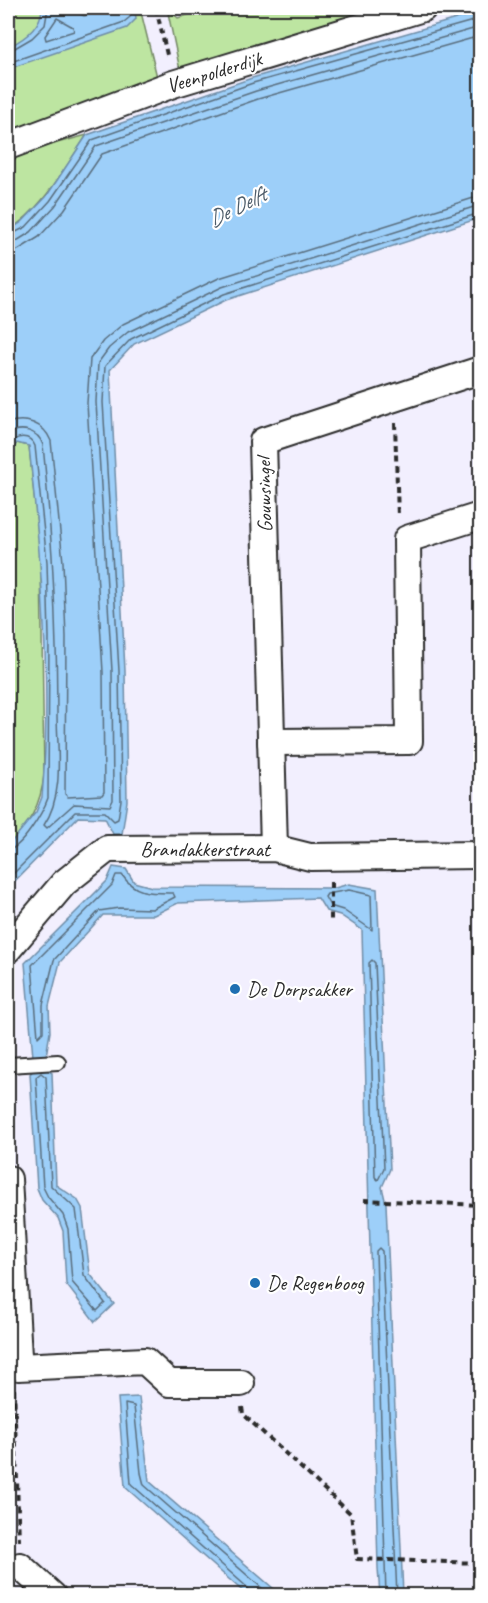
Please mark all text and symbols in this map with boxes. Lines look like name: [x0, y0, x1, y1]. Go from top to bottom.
street label: Veenpolderdijk: [163, 45, 266, 99]
water label: De Delft: [203, 179, 275, 234]
street label: Gouwsingel: [250, 454, 278, 533]
street label: Brandakkerstraat: [140, 836, 272, 862]
place label: De Dorpsakker: [247, 976, 353, 1002]
marker: De Dorpsakker: [228, 982, 242, 996]
place label: De Regenboog: [267, 1270, 365, 1296]
marker: De Regenboog: [248, 1276, 262, 1290]

